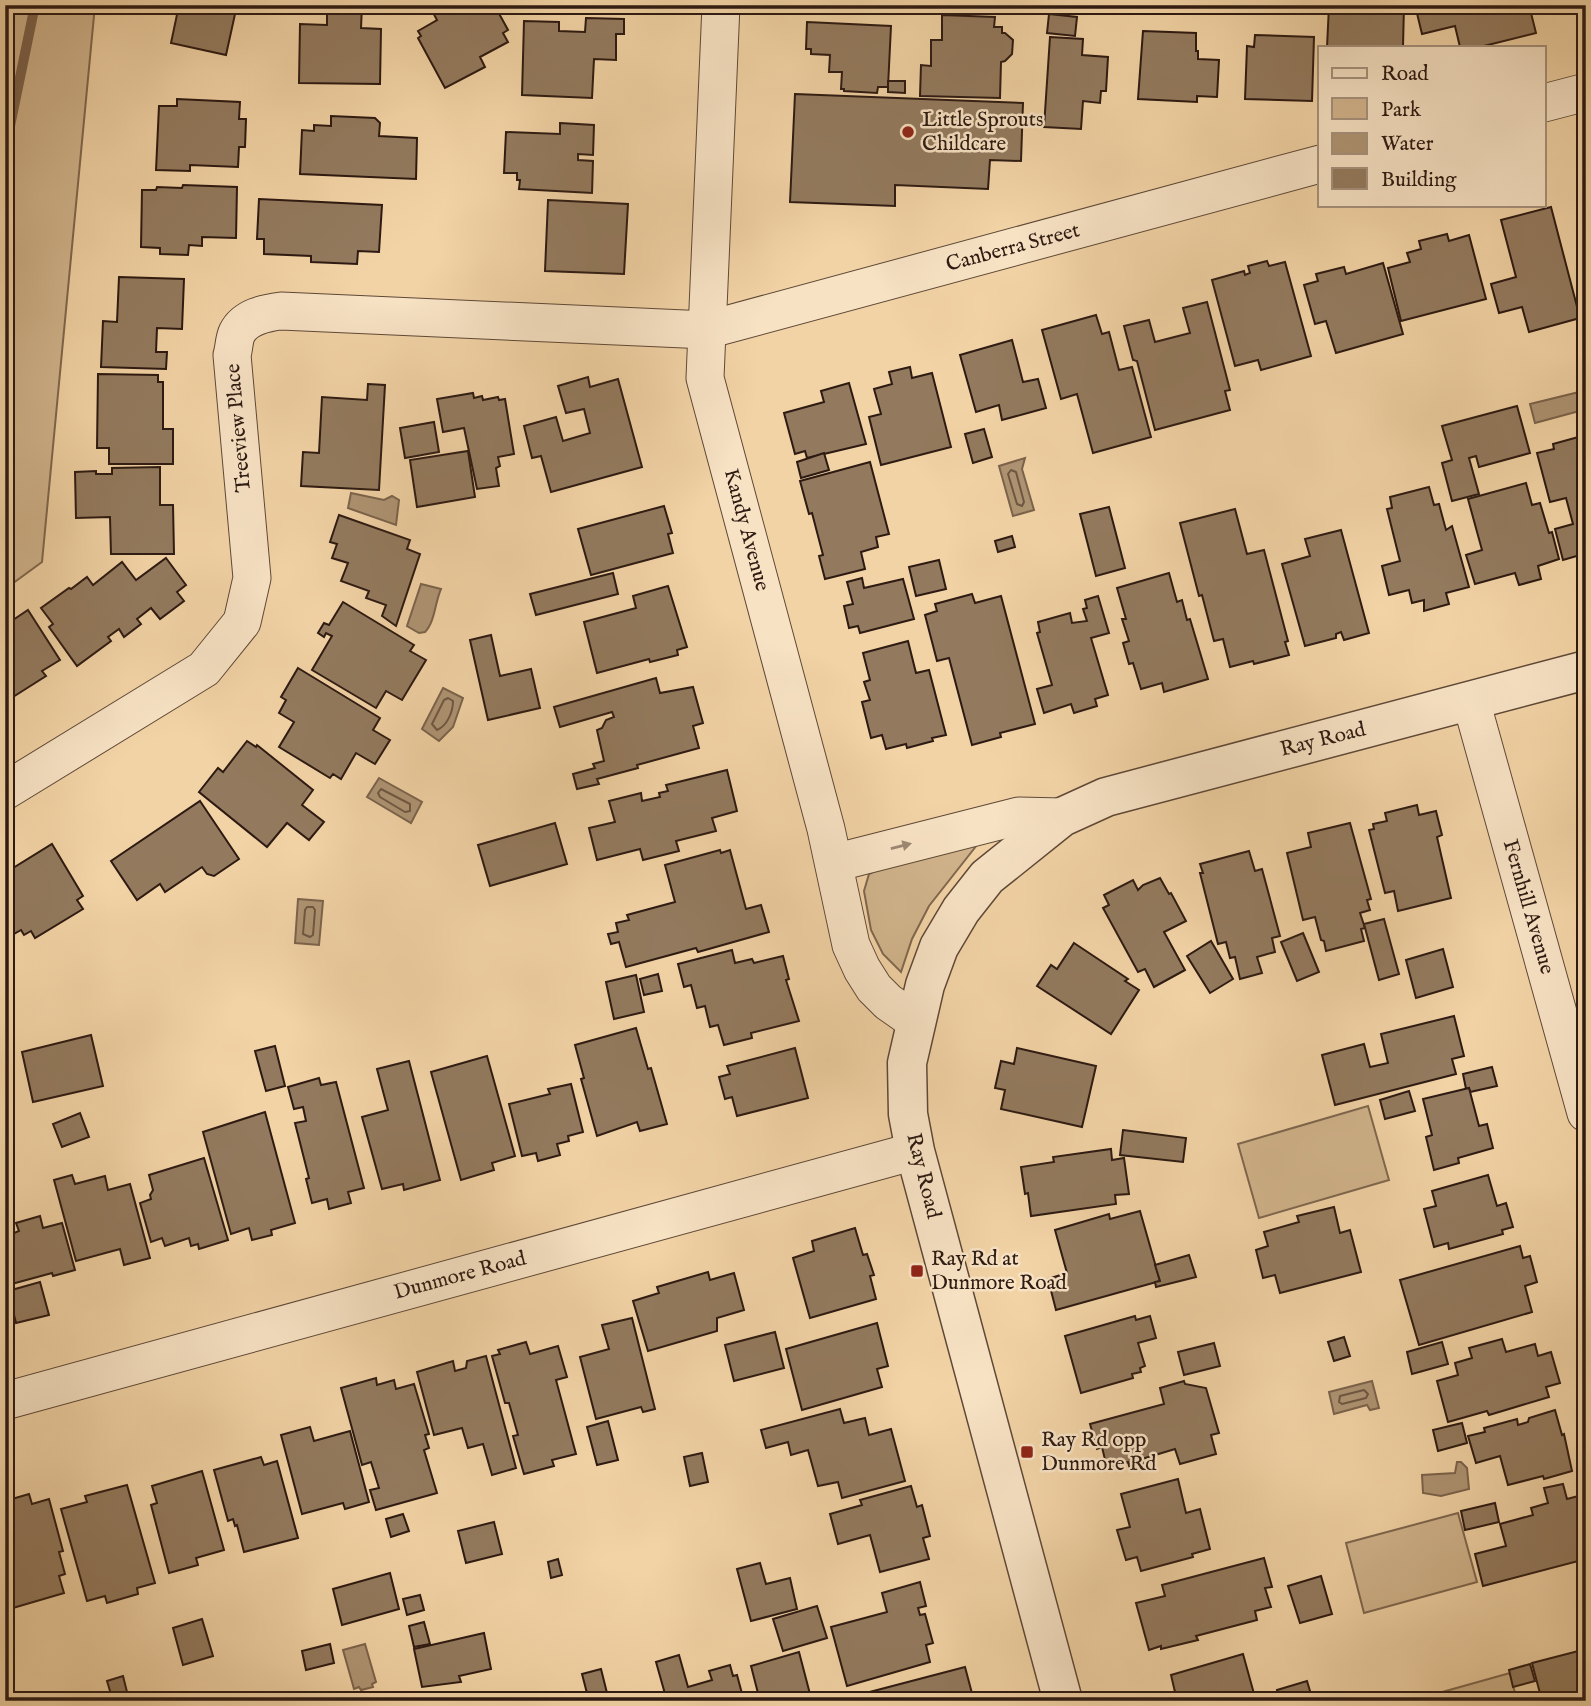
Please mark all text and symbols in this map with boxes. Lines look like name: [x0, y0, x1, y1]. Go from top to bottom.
legend: [1318, 46, 1546, 206]
text: Road: [1381, 61, 1429, 88]
text: Park: [1381, 97, 1422, 124]
place label: Little Sprouts Childcare: [922, 107, 1043, 158]
marker: Little Sprouts Childcare: [900, 124, 916, 140]
text: Water: [1381, 131, 1434, 158]
text: Building: [1381, 167, 1457, 194]
street label: Canberra Street: [943, 217, 1083, 279]
street label: Treeview Place: [220, 362, 258, 494]
street label: Kandy Avenue: [717, 466, 775, 595]
street label: Ray Road: [1277, 716, 1369, 764]
street label: Fernhill Avenue: [1496, 837, 1560, 978]
one-way arrow: [890, 840, 912, 851]
street label: Ray Road: [899, 1130, 947, 1222]
street label: Dunmore Road: [391, 1245, 530, 1307]
place label: Ray Rd at Dunmore Road: [931, 1246, 1068, 1297]
marker: Ray Rd at Dunmore Road: [909, 1263, 925, 1279]
place label: Ray Rd opp Dunmore Rd: [1041, 1427, 1157, 1478]
marker: Ray Rd opp Dunmore Rd: [1019, 1444, 1035, 1460]

